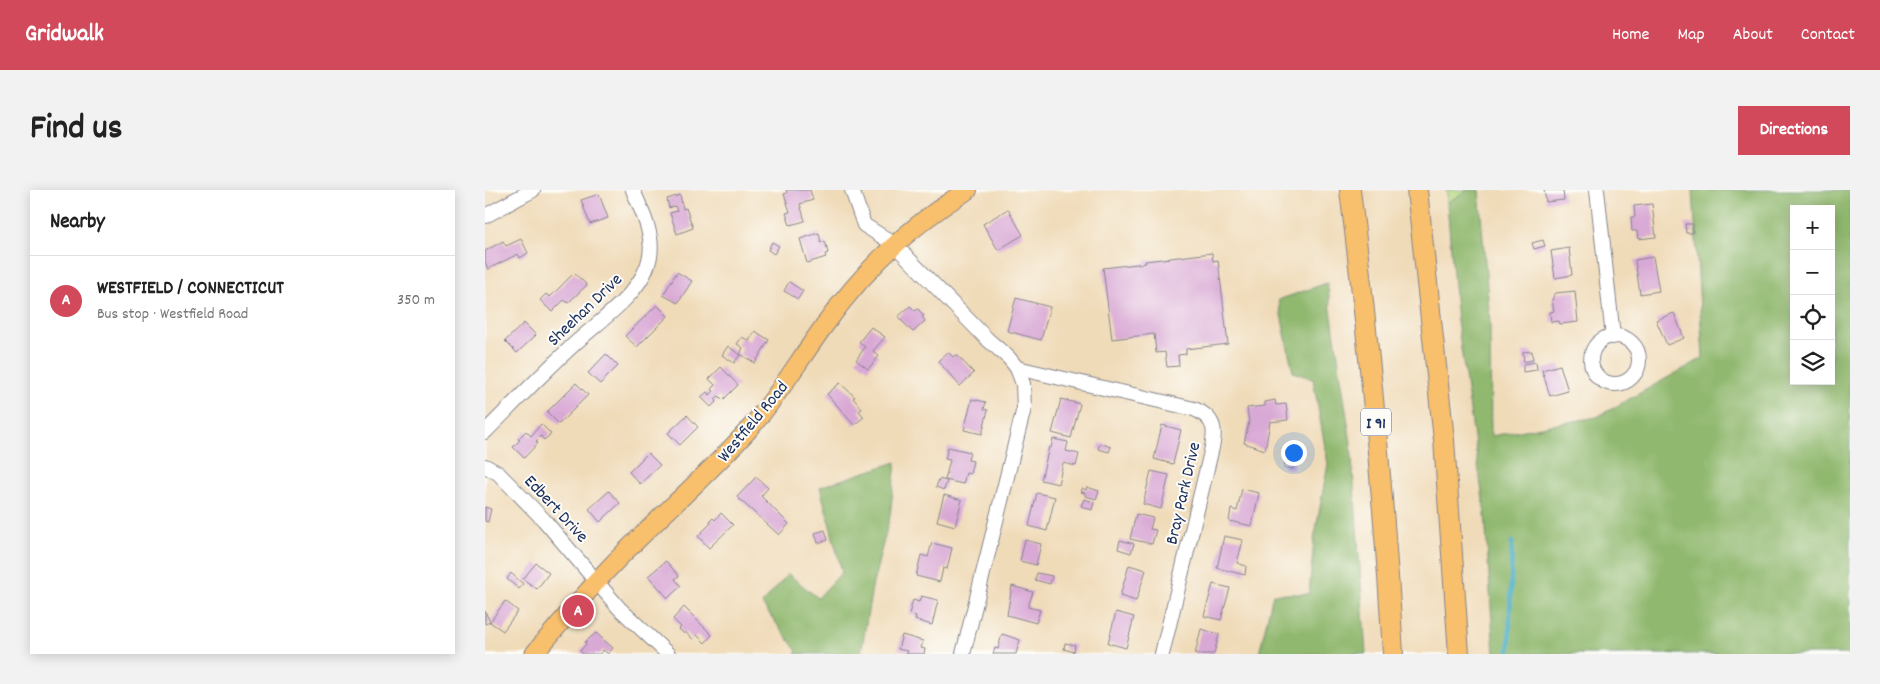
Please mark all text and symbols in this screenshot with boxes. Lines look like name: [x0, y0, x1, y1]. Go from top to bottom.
text: Gridwalk: [25, 18, 104, 52]
text: Home: [1612, 23, 1649, 48]
text: Map: [1677, 23, 1705, 48]
text: About: [1733, 23, 1773, 48]
text: Contact: [1801, 23, 1855, 48]
text: Find us: [30, 105, 122, 155]
button: Directions: [1738, 106, 1850, 155]
map controls: [1790, 205, 1835, 385]
button: +: [1790, 205, 1835, 250]
text: Nearby: [50, 208, 105, 238]
button: −: [1790, 250, 1835, 295]
street label: Sheehan Drive: [543, 268, 629, 353]
text: WESTFIELD / CONNECTICUT: [97, 276, 284, 303]
text: A: [62, 289, 70, 312]
text: 350 m: [397, 289, 435, 312]
button: locate: [1790, 295, 1835, 340]
text: Bus stop · Westfield Road: [97, 303, 248, 326]
button: layers: [1790, 340, 1835, 385]
street label: Westfield Road: [712, 377, 795, 469]
road number: I 91: [1361, 408, 1391, 436]
street label: Bray Park Drive: [1160, 440, 1208, 547]
your location: [1281, 440, 1307, 466]
street label: Edbert Drive: [517, 470, 593, 549]
pin: A: [562, 592, 594, 630]

